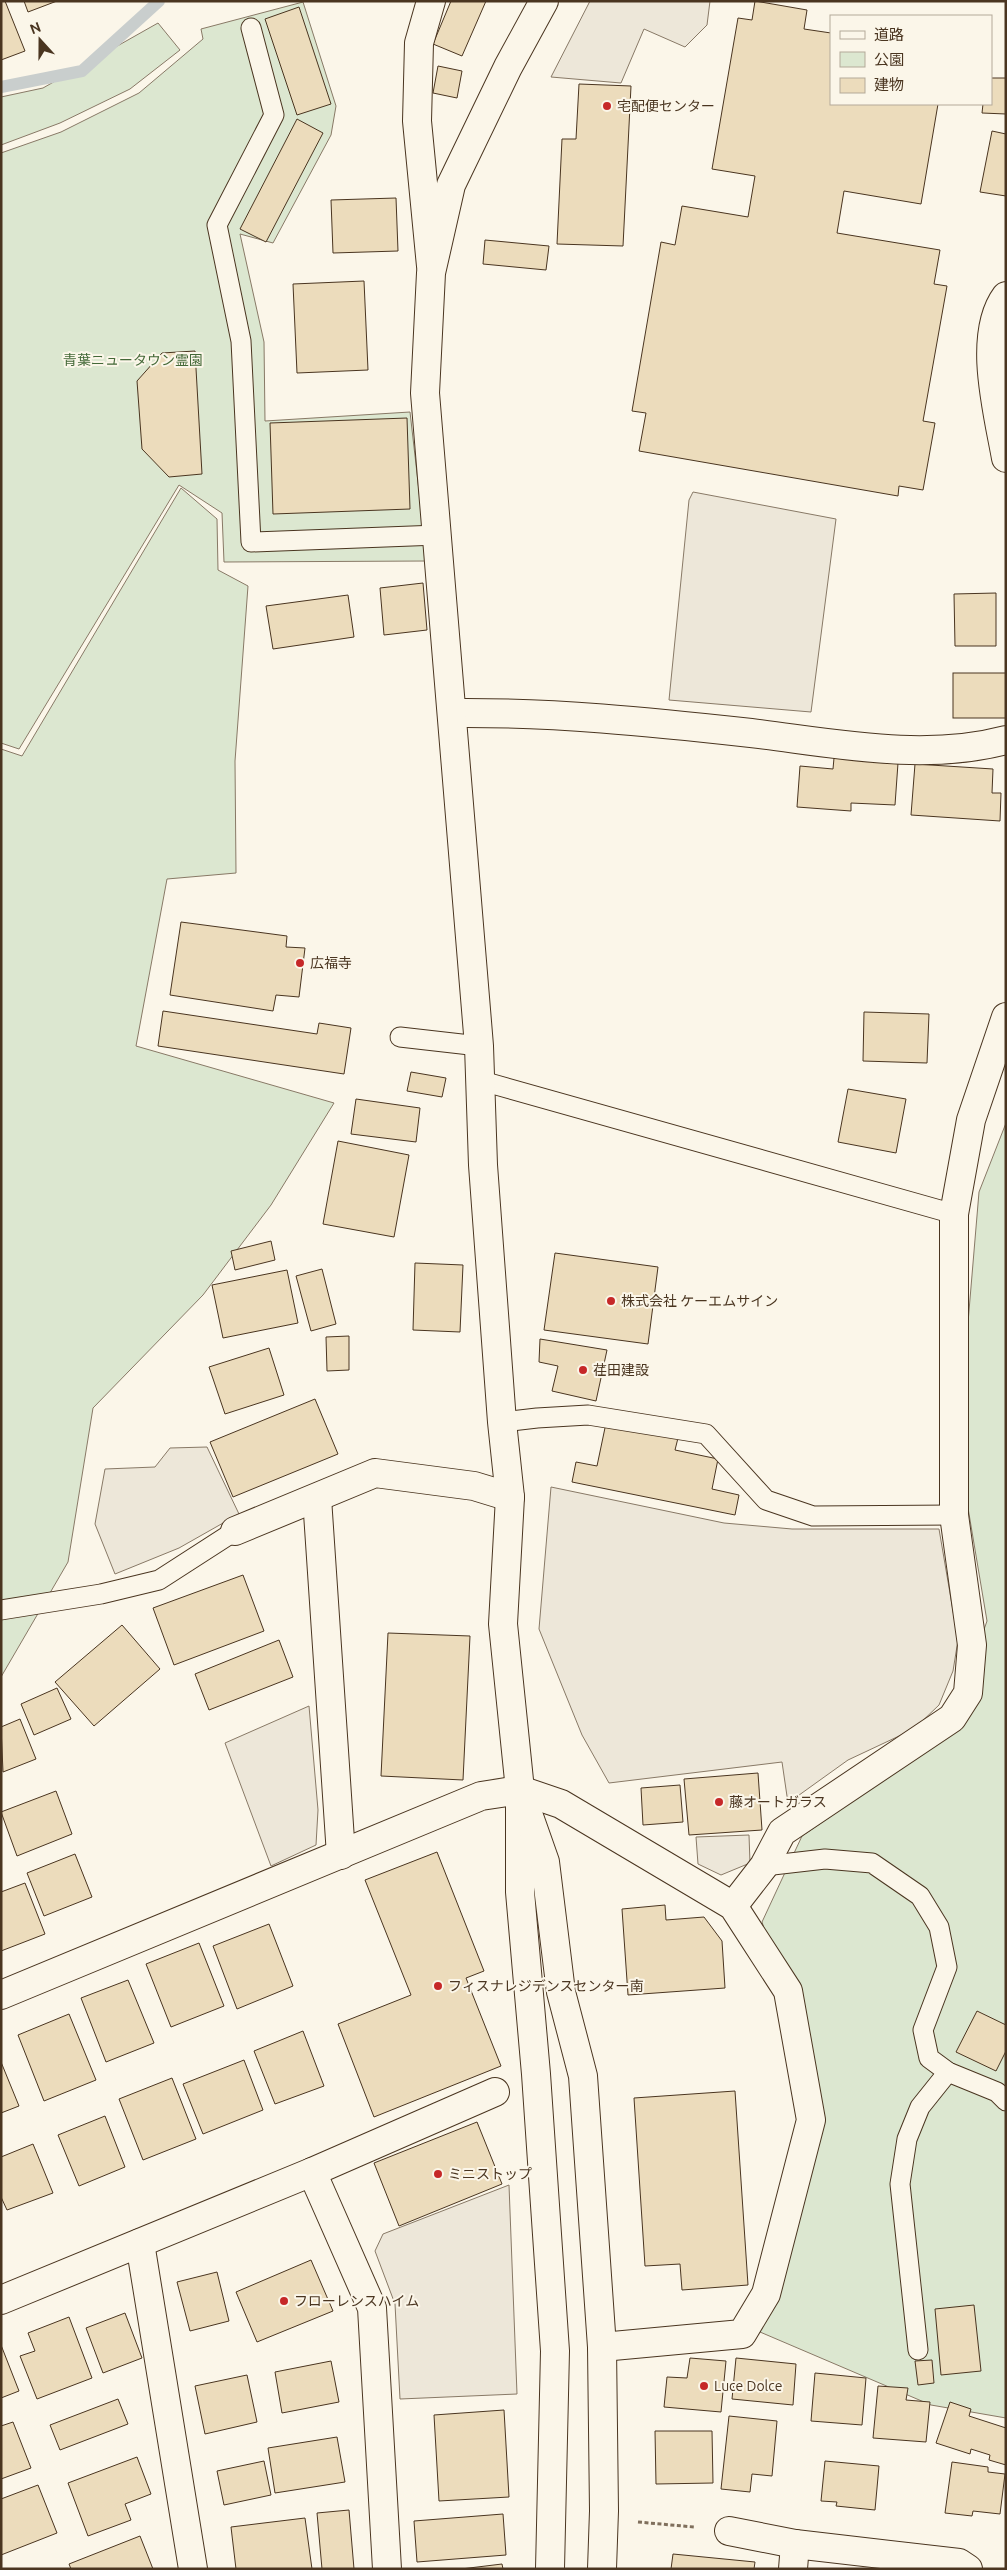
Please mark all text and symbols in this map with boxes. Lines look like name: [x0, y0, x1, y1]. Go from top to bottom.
north arrow: [15, 15, 65, 65]
legend: [830, 15, 992, 105]
text: N: [28, 19, 43, 37]
text: 道路: [874, 26, 904, 43]
text: 公園: [874, 51, 904, 68]
text: 建物: [874, 76, 904, 93]
place label: 宅配便センター: [617, 98, 715, 114]
marker: 宅配便センター: [601, 100, 613, 112]
park label: 青葉ニュータウン霊園: [63, 352, 203, 368]
place label: 広福寺: [310, 955, 352, 971]
marker: 広福寺: [294, 957, 306, 969]
place label: 株式会社 ケーエムサイン: [621, 1293, 778, 1309]
marker: 株式会社 ケーエムサイン: [605, 1295, 617, 1307]
place label: 荏田建設: [593, 1362, 649, 1378]
marker: 荏田建設: [577, 1364, 589, 1376]
place label: 藤オートガラス: [729, 1794, 827, 1810]
marker: 藤オートガラス: [713, 1796, 725, 1808]
place label: フィスナレジデンスセンター南: [448, 1978, 643, 1994]
marker: フィスナレジデンスセンター南: [432, 1980, 444, 1992]
place label: ミニストップ: [448, 2166, 532, 2182]
marker: ミニストップ: [432, 2168, 444, 2180]
place label: フローレンスハイム: [294, 2293, 419, 2309]
marker: フローレンスハイム: [278, 2295, 290, 2307]
place label: Luce Dolce: [714, 2378, 782, 2394]
marker: Luce Dolce: [698, 2380, 710, 2392]

